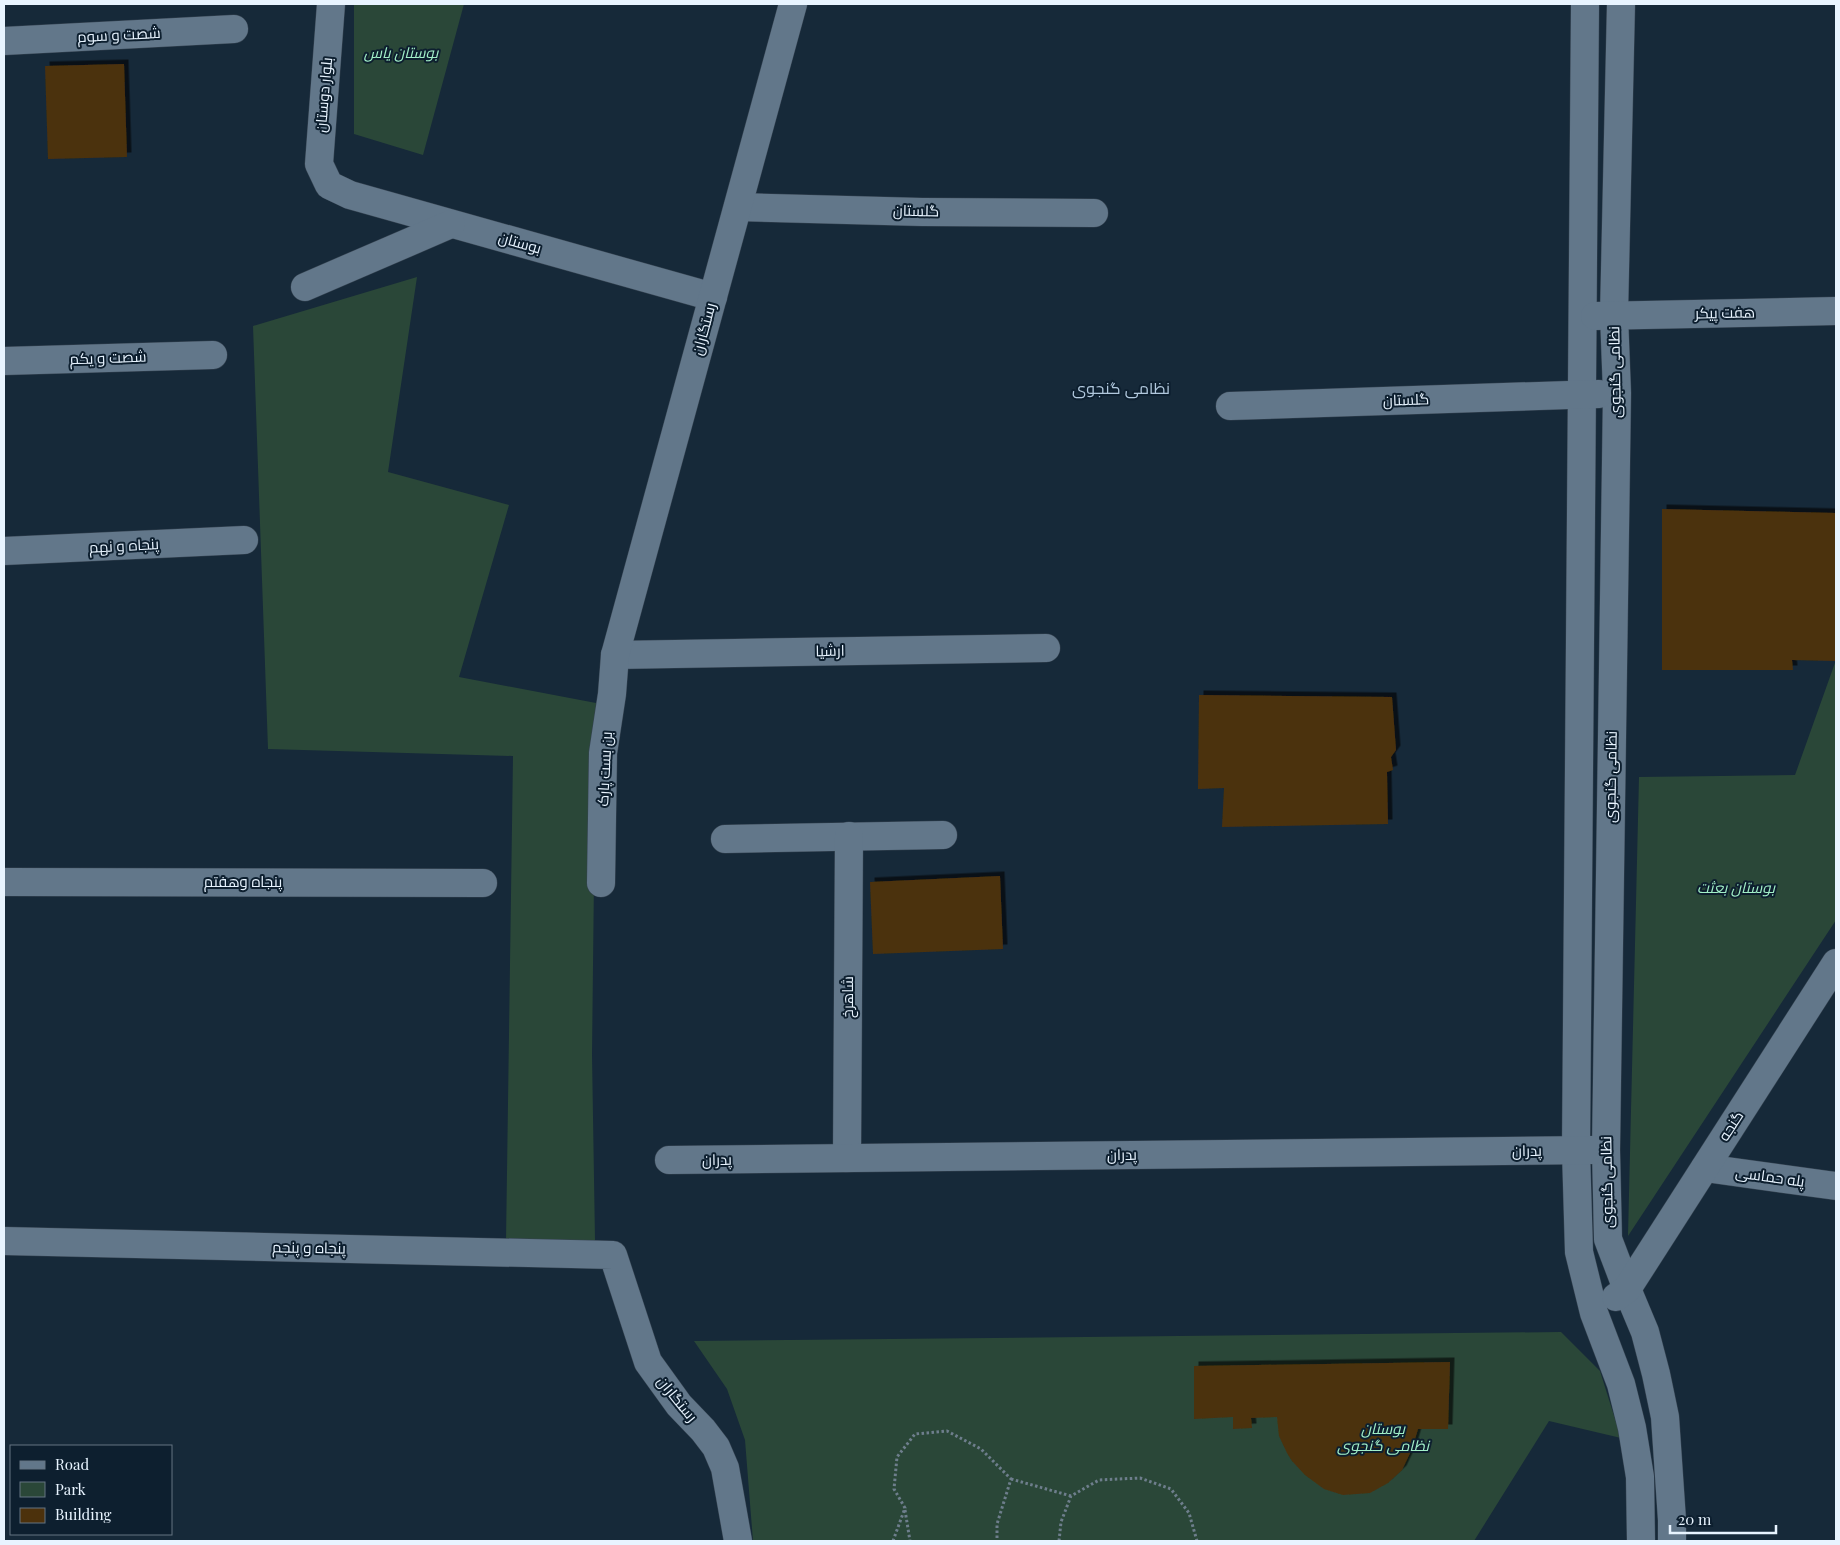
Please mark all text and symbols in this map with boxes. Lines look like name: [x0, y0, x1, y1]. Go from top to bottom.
street label: شصت و سوم: [77, 22, 161, 47]
park label: بوستان یاس: [364, 42, 439, 62]
street label: بلوار دوستان: [310, 56, 337, 134]
street label: گلستان: [893, 200, 939, 221]
street label: بوستان: [496, 226, 544, 259]
street label: رستگاران: [686, 300, 721, 358]
street label: هفت پیکر: [1694, 301, 1755, 324]
street label: نظامی گنجوی: [1603, 326, 1626, 418]
street label: شصت و یکم: [69, 346, 147, 369]
district label: نظامی گنجوی: [1072, 377, 1170, 399]
street label: گلستان: [1382, 388, 1430, 411]
street label: پنجاه و نهم: [88, 533, 160, 558]
street label: ارشیا: [815, 640, 845, 660]
street label: بن بست پارک: [592, 731, 617, 807]
street label: نظامی گنجوی: [1599, 731, 1622, 823]
street label: پنجاه وهفتم: [204, 871, 282, 892]
park label: بوستان بعثت: [1697, 877, 1776, 897]
street label: شاهرخ: [837, 976, 859, 1018]
street label: گنجه: [1713, 1106, 1747, 1144]
street label: نظامی گنجوی: [1595, 1136, 1618, 1228]
street label: پدران: [1512, 1140, 1542, 1161]
street label: پدران: [1107, 1144, 1137, 1165]
street label: پدران: [702, 1149, 732, 1170]
street label: پله حماسی: [1734, 1161, 1806, 1192]
street label: پنجاه و پنجم: [272, 1236, 346, 1259]
street label: رستگاران: [652, 1371, 702, 1426]
park label: بوستان نظامی گنجوی: [1337, 1418, 1431, 1455]
legend: [10, 1445, 172, 1535]
text: Road: [55, 1454, 89, 1474]
text: Park: [55, 1479, 87, 1499]
scale bar: [1670, 1502, 1776, 1534]
text: Building: [55, 1504, 112, 1524]
text: 20 m: [1678, 1509, 1712, 1529]

